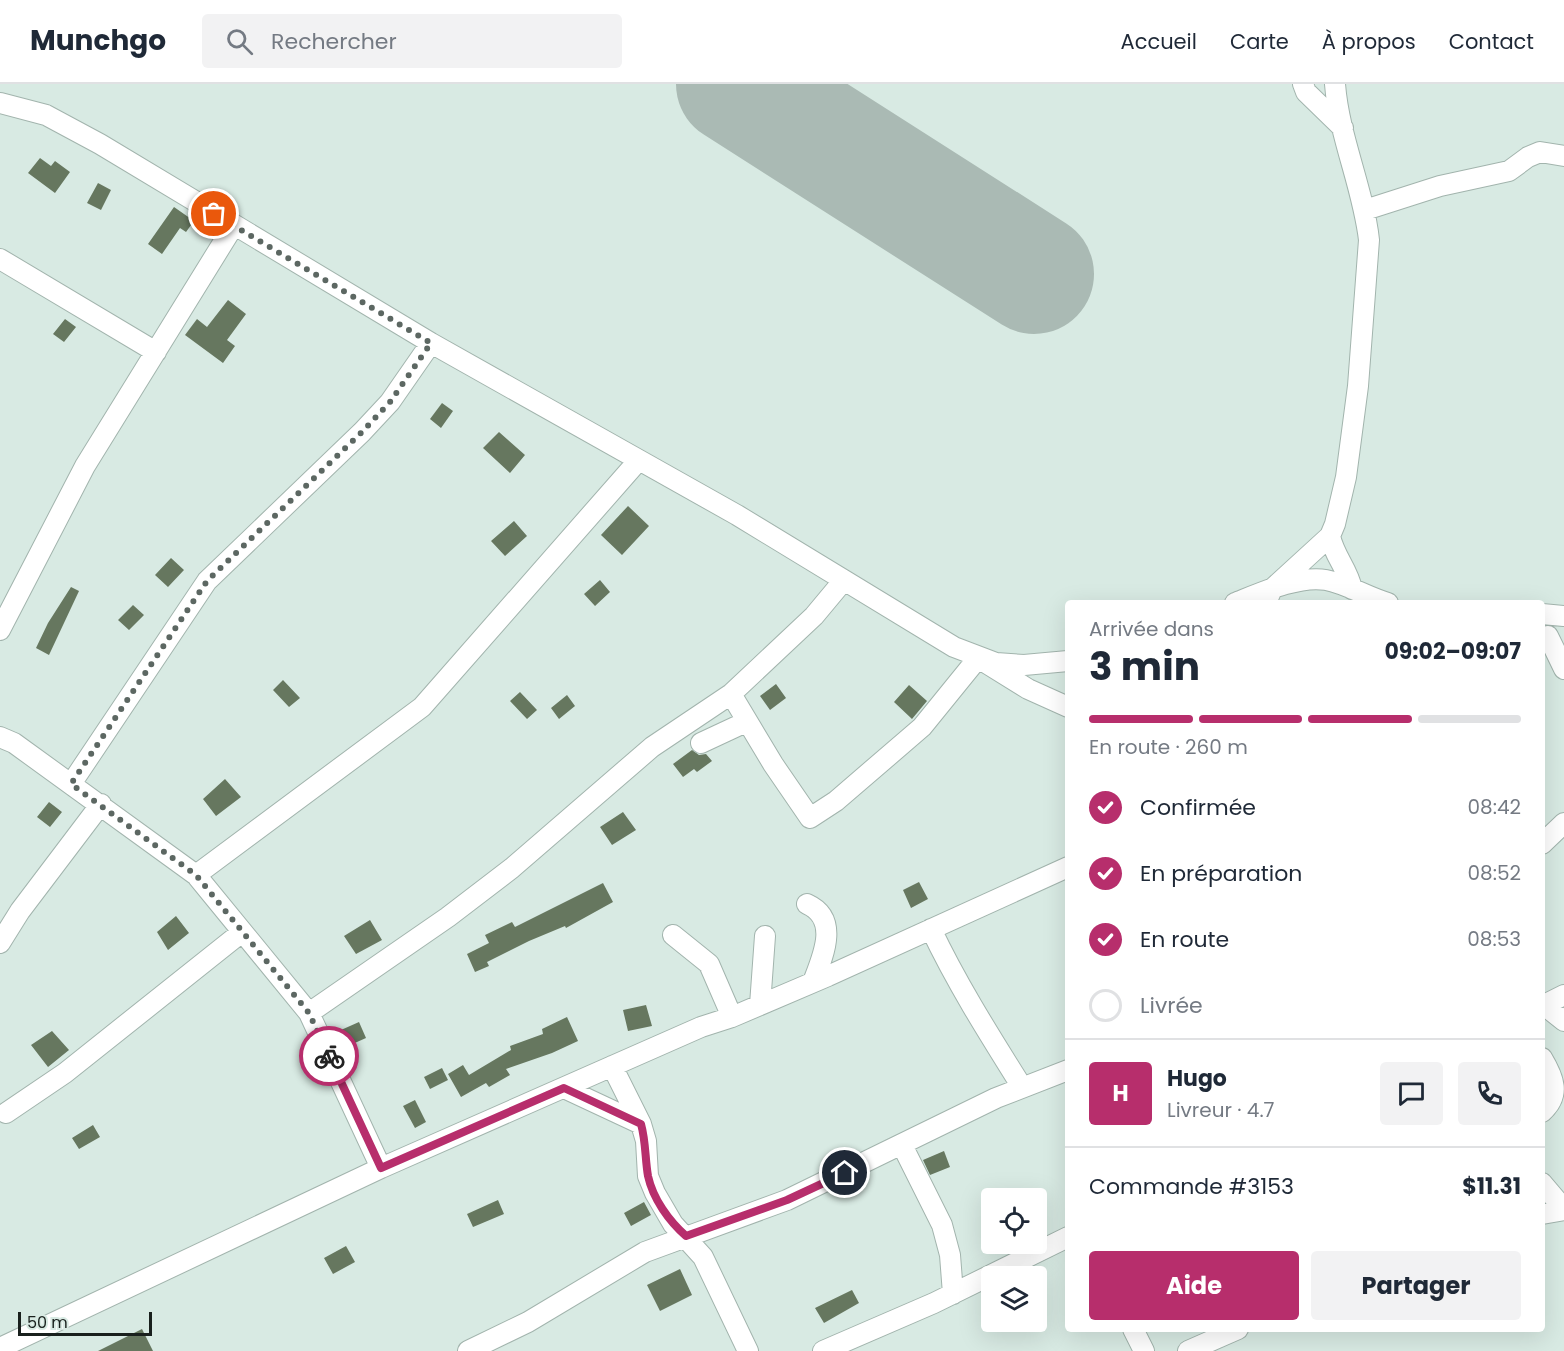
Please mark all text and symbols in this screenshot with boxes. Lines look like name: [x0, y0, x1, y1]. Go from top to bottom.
search box: [202, 14, 622, 68]
text: Munchgo: [30, 21, 166, 60]
icon: search: [223, 25, 256, 58]
text: Rechercher: [271, 26, 397, 57]
text: Accueil: [1120, 27, 1197, 56]
text: Carte: [1230, 27, 1289, 56]
text: À propos: [1322, 27, 1416, 56]
text: Contact: [1449, 27, 1534, 56]
pin: [188, 188, 239, 239]
icon: bag: [197, 197, 230, 230]
text: Arrivée dans: [1089, 615, 1214, 643]
text: 09:02–09:07: [1384, 636, 1521, 667]
text: 3 min: [1089, 639, 1200, 694]
text: En route · 260 m: [1089, 733, 1248, 761]
icon: check: [1089, 791, 1122, 824]
text: Confirmée: [1140, 792, 1256, 823]
text: 08:42: [1467, 793, 1521, 821]
icon: check: [1089, 857, 1122, 890]
text: En préparation: [1140, 858, 1302, 889]
text: 08:52: [1468, 859, 1521, 887]
icon: check: [1089, 923, 1122, 956]
text: En route: [1140, 924, 1229, 955]
text: 08:53: [1467, 925, 1521, 953]
text: Livrée: [1140, 990, 1203, 1021]
courier: [299, 1026, 359, 1086]
icon: bike: [313, 1040, 346, 1073]
button: chat: [1380, 1062, 1443, 1125]
button: phone: [1458, 1062, 1521, 1125]
text: Hugo: [1167, 1063, 1227, 1094]
text: H: [1112, 1078, 1129, 1109]
text: Livreur · 4.7: [1167, 1096, 1275, 1124]
pin: [819, 1147, 870, 1198]
icon: home: [828, 1156, 861, 1189]
text: Commande #3153: [1089, 1171, 1294, 1202]
text: $11.31: [1462, 1171, 1521, 1202]
map controls: [981, 1188, 1047, 1332]
button: locate: [981, 1188, 1047, 1254]
button: Aide: [1089, 1251, 1299, 1320]
button: Partager: [1311, 1251, 1521, 1320]
button: layers: [981, 1266, 1047, 1332]
scale bar: [18, 1309, 152, 1336]
text: 50 m: [27, 1311, 68, 1334]

